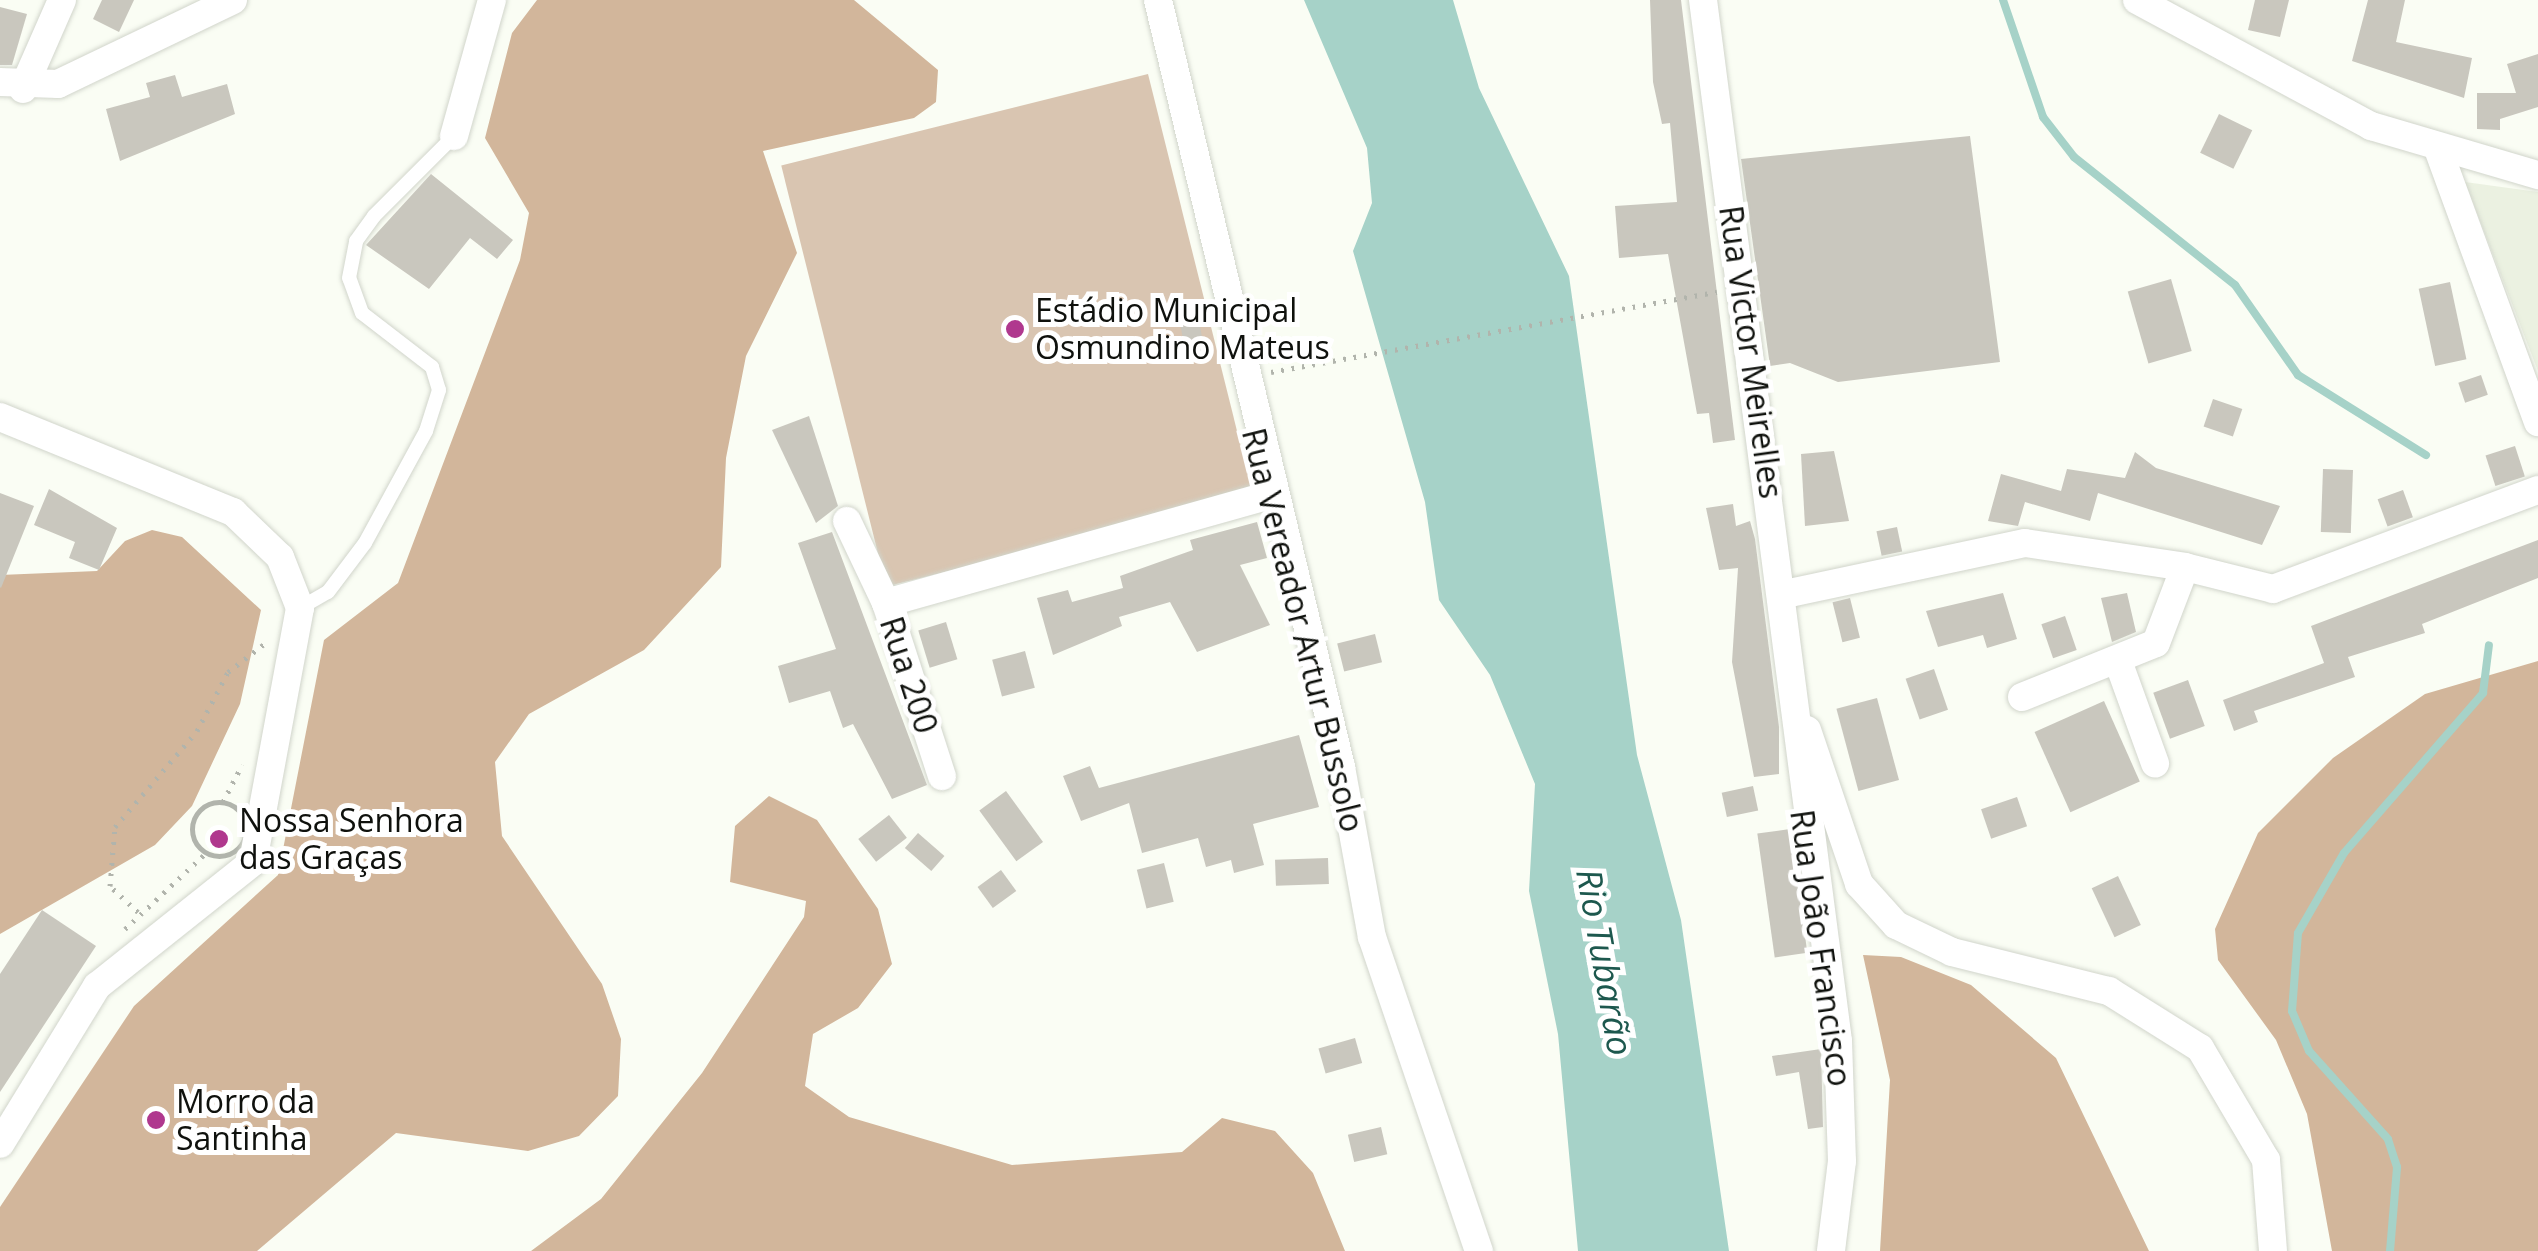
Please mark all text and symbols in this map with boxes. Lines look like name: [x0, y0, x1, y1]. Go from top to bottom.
street label: Rua Victor Meirelles: [1711, 203, 1791, 501]
place label: Estádio Municipal Osmundino Mateus: [1035, 292, 1330, 367]
marker: Estádio Municipal Osmundino Mateus: [1004, 318, 1026, 340]
street label: Rua Vereador Artur Bussolo: [1234, 424, 1372, 836]
street label: Rua 200: [872, 612, 946, 738]
place label: Nossa Senhora das Graças: [239, 802, 464, 877]
street label: Rua João Francisco: [1783, 807, 1859, 1089]
marker: Nossa Senhora das Graças: [208, 828, 230, 850]
water label: Rio Tubarão: [1568, 865, 1642, 1059]
place label: Morro da Santinha: [176, 1083, 315, 1158]
marker: Morro da Santinha: [145, 1109, 167, 1131]

